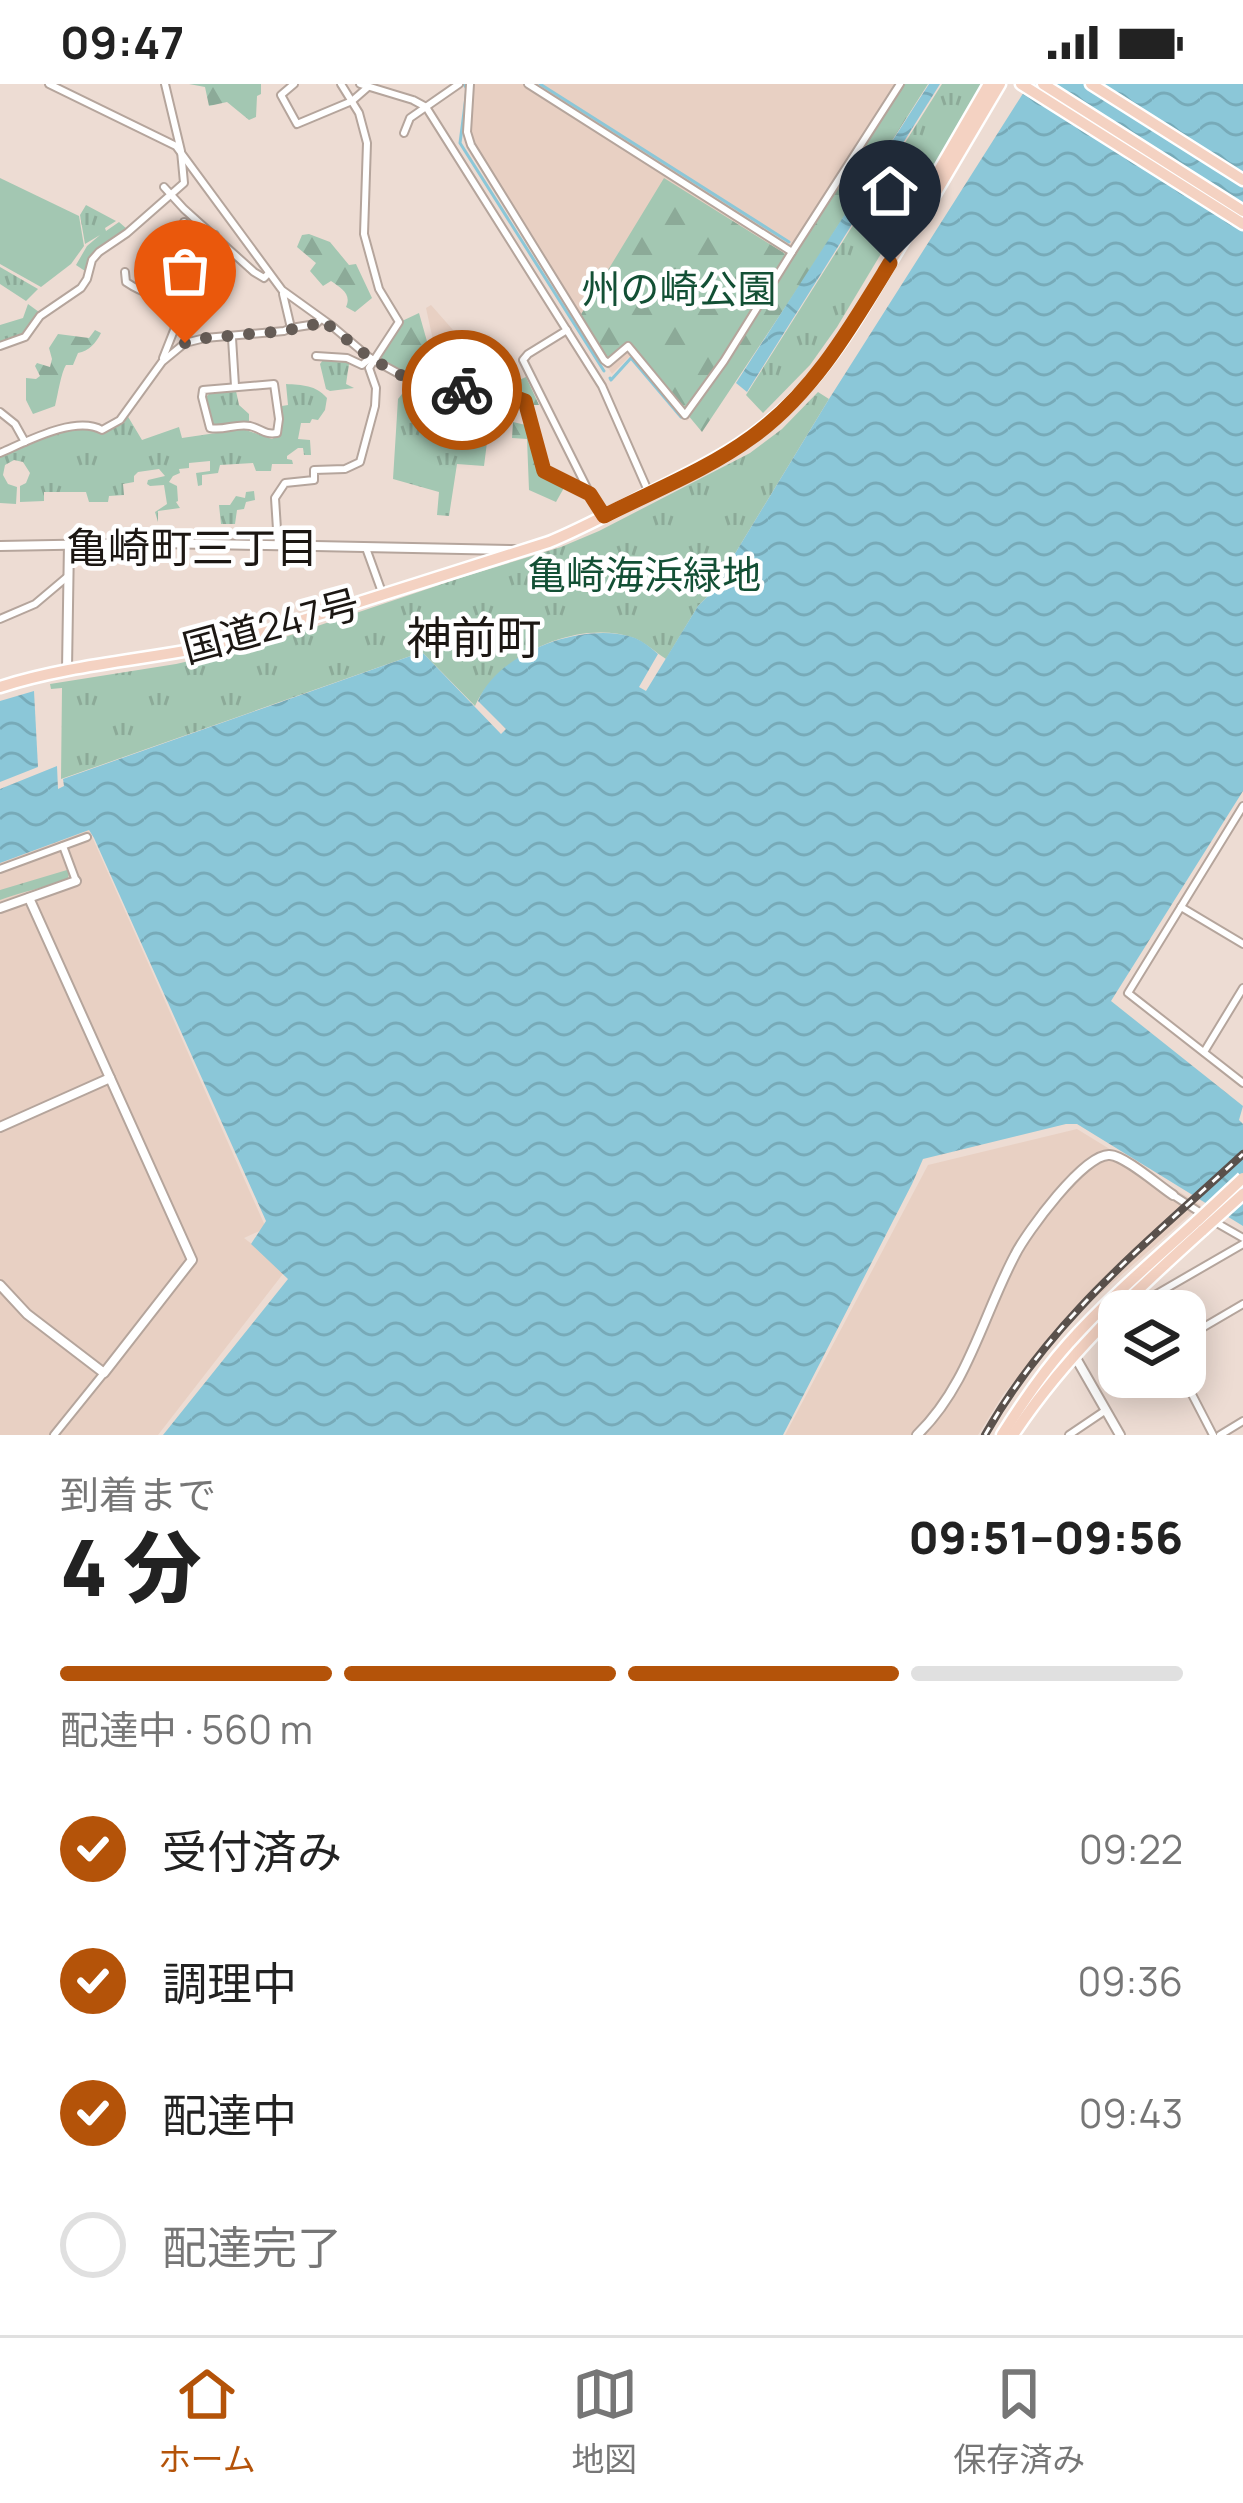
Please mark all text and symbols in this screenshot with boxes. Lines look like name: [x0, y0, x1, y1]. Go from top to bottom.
text: 09:47: [60, 11, 184, 73]
pin: [839, 140, 941, 263]
icon: home: [857, 158, 923, 224]
pin: [134, 220, 236, 343]
icon: bag: [152, 238, 218, 304]
park label: 州の崎公園: [581, 261, 777, 315]
courier: [402, 330, 522, 450]
icon: bike: [429, 357, 495, 423]
district label: 亀崎町三丁目: [66, 518, 318, 576]
park label: 亀崎海浜緑地: [527, 547, 761, 601]
street label: 国道247号: [176, 576, 365, 675]
district label: 神前町: [406, 606, 542, 668]
map controls: [1098, 1290, 1206, 1398]
button: layers: [1098, 1290, 1206, 1398]
text: 到着まで: [60, 1467, 216, 1521]
text: 09:51–09:56: [908, 1506, 1183, 1568]
text: 4 分: [60, 1513, 202, 1619]
text: 配達中 · 560 m: [60, 1702, 313, 1756]
icon: check: [60, 1816, 126, 1882]
text: 受付済み: [162, 1820, 342, 1882]
text: 09:22: [1079, 1822, 1183, 1876]
icon: check: [60, 1948, 126, 2014]
text: 調理中: [162, 1952, 297, 2014]
text: 09:36: [1078, 1954, 1183, 2008]
icon: check: [60, 2080, 126, 2146]
text: 配達中: [162, 2084, 297, 2146]
text: 09:43: [1079, 2086, 1183, 2140]
text: 配達完了: [162, 2216, 342, 2278]
tab: ホーム: [158, 2361, 256, 2481]
tab: 地図: [572, 2361, 638, 2481]
tab: 保存済み: [953, 2361, 1085, 2481]

